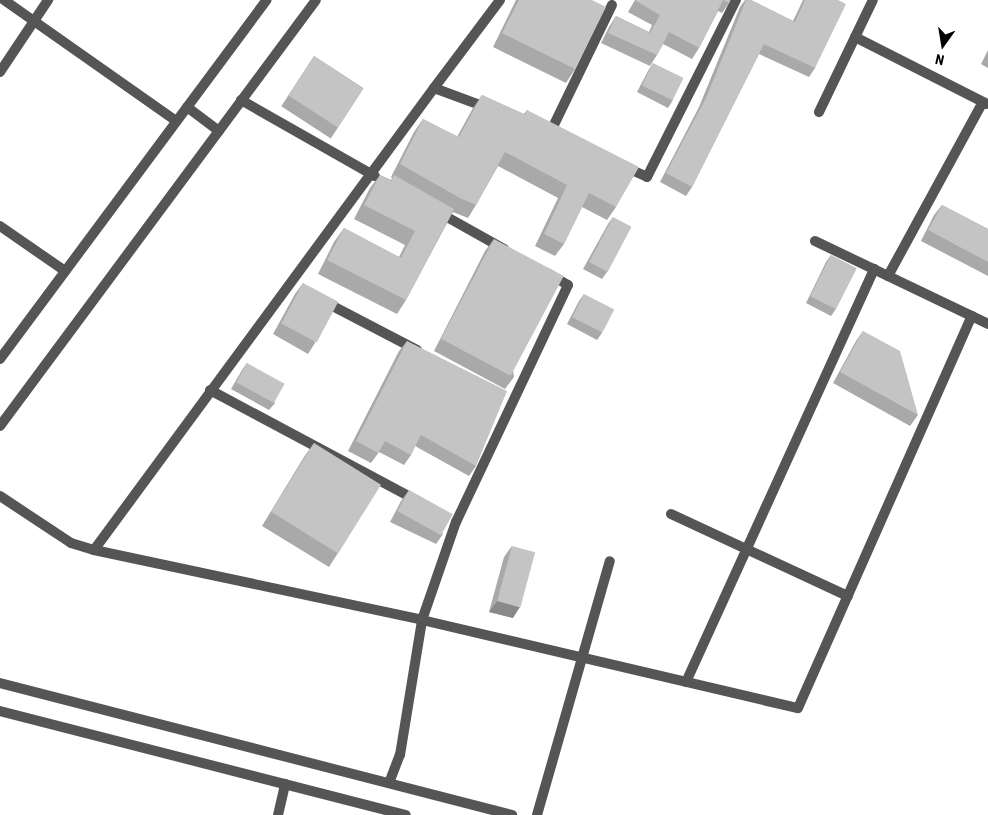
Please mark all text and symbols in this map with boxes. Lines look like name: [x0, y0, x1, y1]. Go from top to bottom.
north arrow: [918, 20, 968, 70]
text: N: [934, 51, 946, 68]

